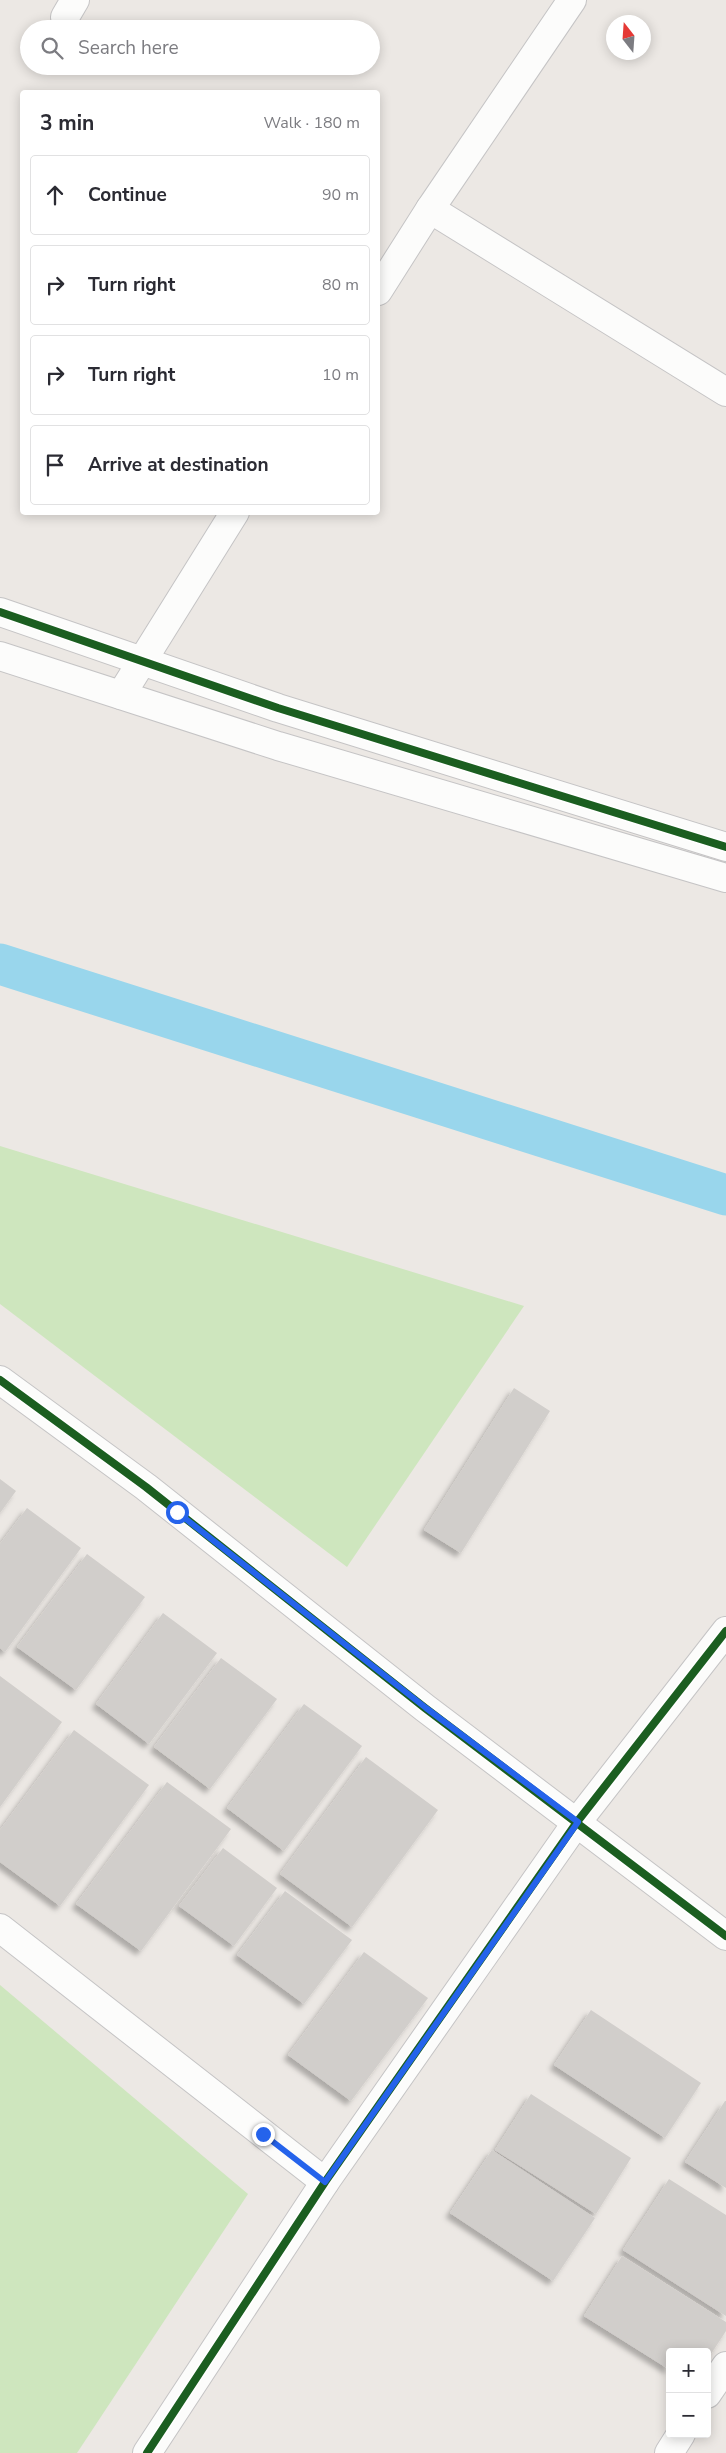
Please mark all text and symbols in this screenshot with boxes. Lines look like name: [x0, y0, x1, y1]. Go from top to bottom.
north arrow: [606, 15, 651, 60]
search box: [20, 20, 380, 75]
icon: search: [38, 34, 66, 62]
text: Search here: [78, 35, 179, 61]
text: 3 min: [40, 109, 94, 137]
text: Walk · 180 m: [264, 112, 360, 134]
icon: ahead: [41, 181, 69, 209]
text: Continue: [88, 182, 167, 208]
text: 90 m: [322, 184, 359, 206]
icon: right: [41, 271, 69, 299]
text: Turn right: [88, 272, 175, 298]
text: 80 m: [322, 274, 359, 296]
icon: right: [41, 361, 69, 389]
text: Turn right: [88, 362, 175, 388]
text: 10 m: [322, 364, 359, 386]
icon: arrive: [41, 451, 69, 479]
text: Arrive at destination: [88, 452, 269, 478]
route start: [166, 1501, 189, 1524]
route end: [252, 2123, 275, 2146]
map controls: [666, 2348, 711, 2438]
button: +: [666, 2348, 711, 2393]
button: −: [666, 2393, 711, 2438]

